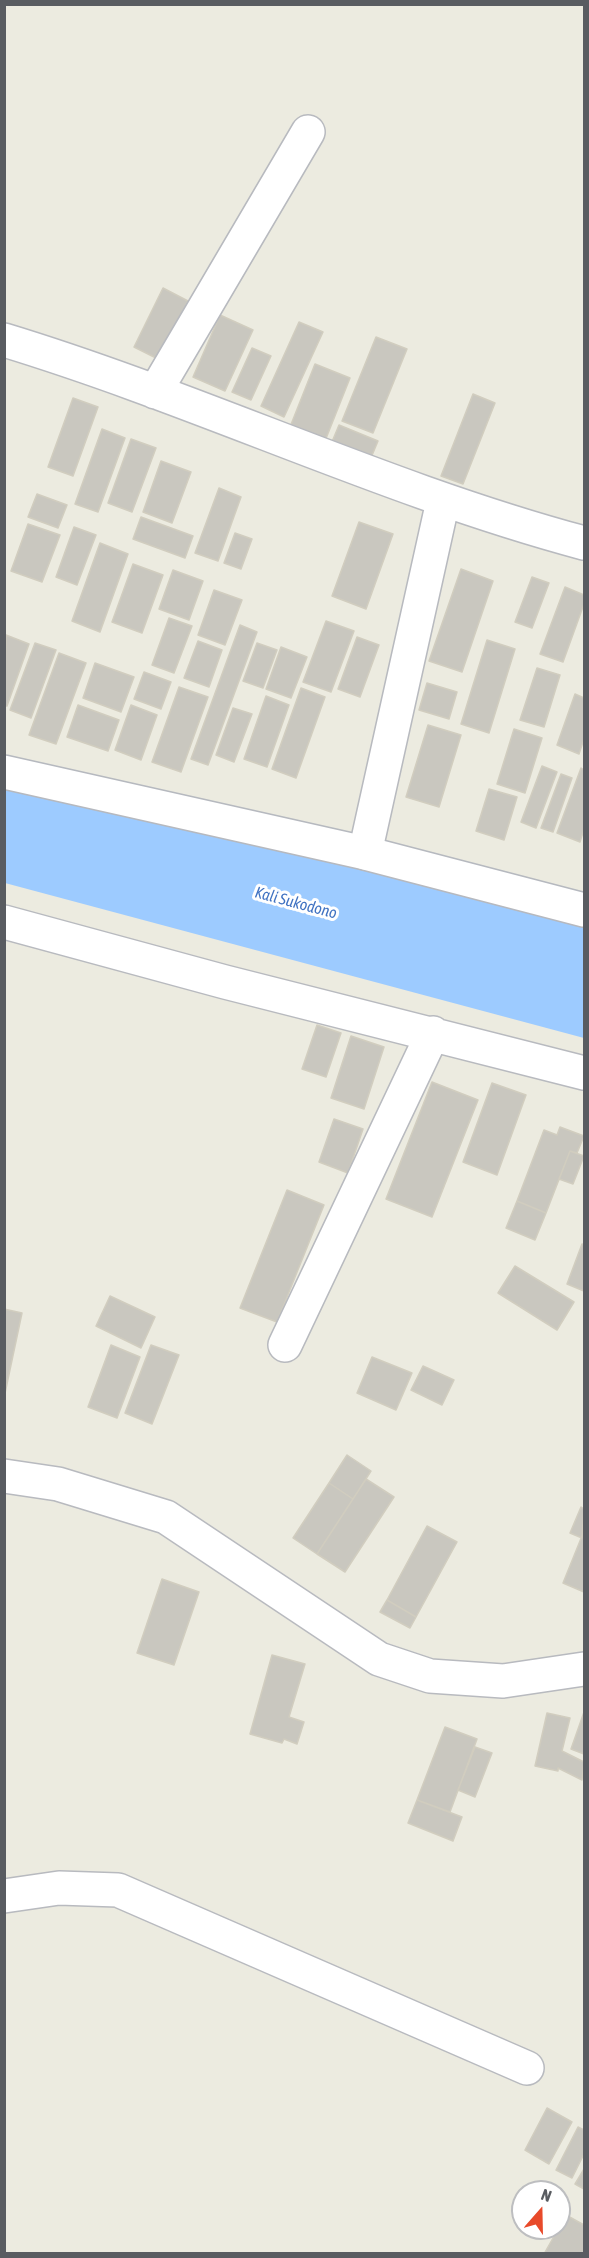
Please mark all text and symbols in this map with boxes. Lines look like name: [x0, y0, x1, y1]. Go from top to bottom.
water label: Kali Sukodono: [253, 883, 339, 923]
north arrow: [511, 2180, 571, 2240]
text: N: [539, 2185, 554, 2205]

